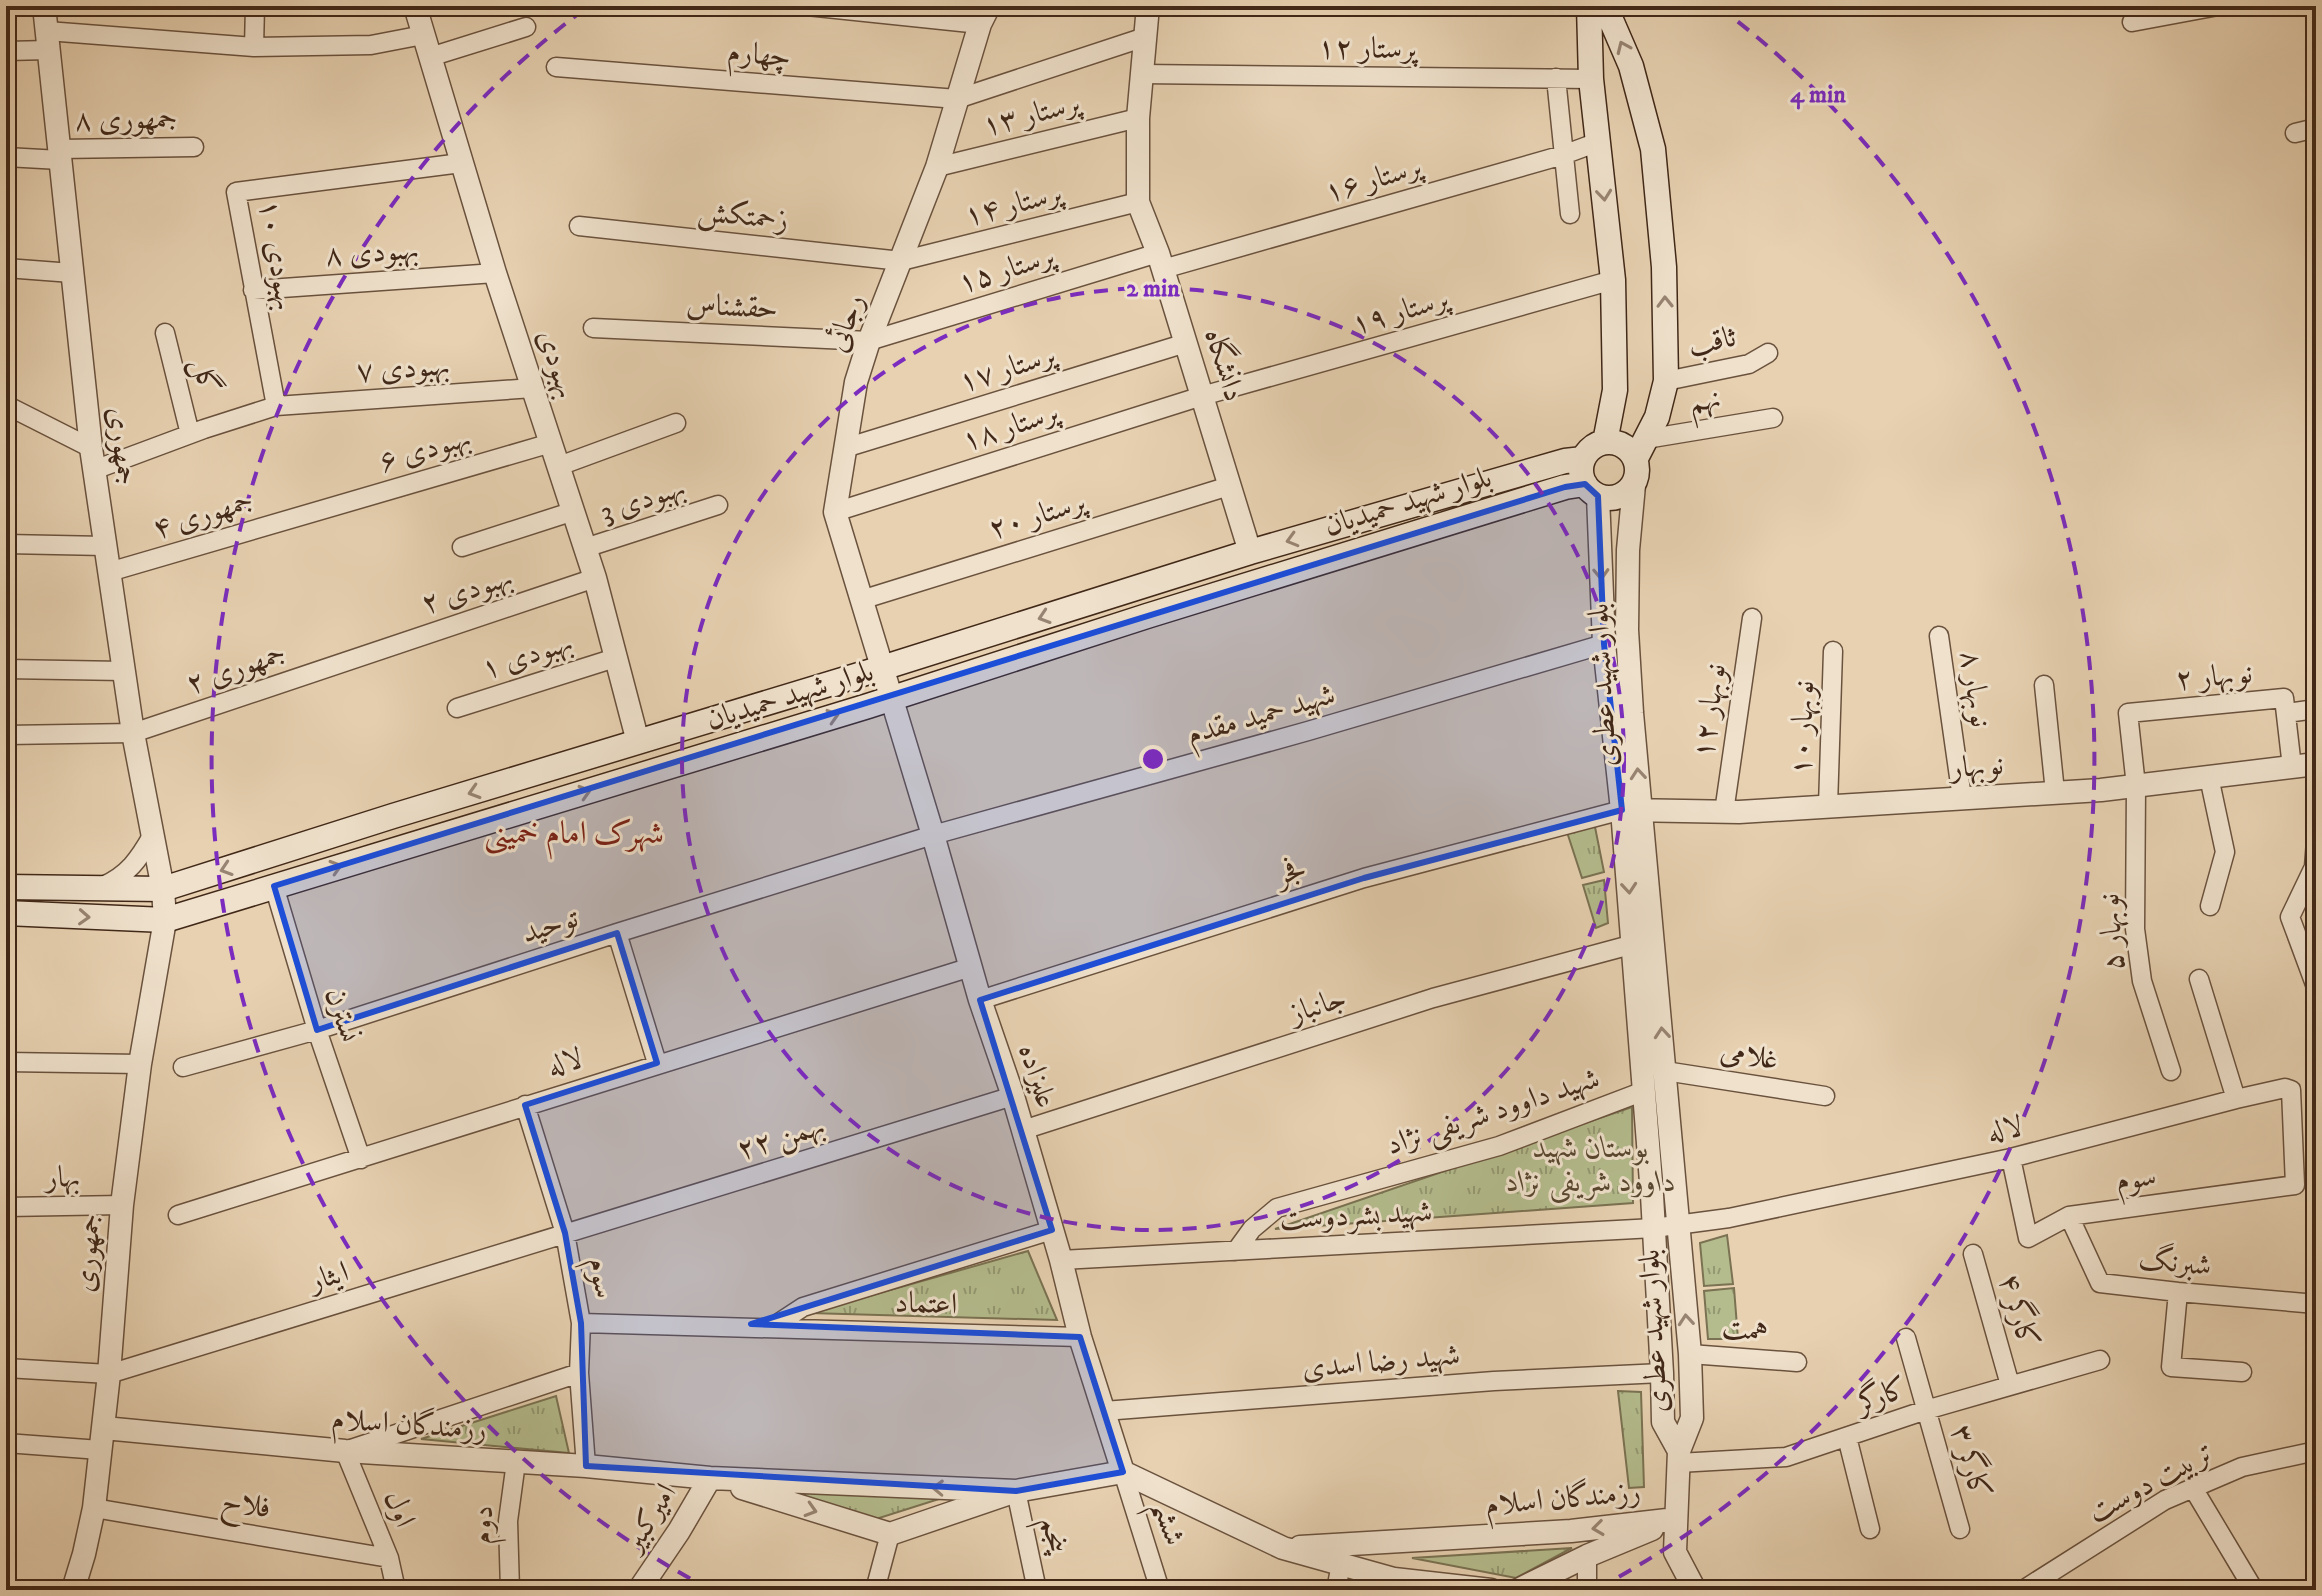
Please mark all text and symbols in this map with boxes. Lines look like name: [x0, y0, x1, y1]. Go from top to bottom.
street label: پرستار ۱۲: [1317, 30, 1420, 68]
street label: چهارم: [725, 34, 792, 82]
one-way arrow: [1617, 41, 1633, 55]
text: 4 min: [1790, 80, 1846, 110]
street label: پرستار ۱۳: [978, 84, 1086, 145]
street label: جمهوری ۸: [74, 101, 178, 139]
street label: پرستار ۱۶: [1320, 148, 1428, 211]
street label: پرستار ۱۴: [960, 174, 1068, 235]
one-way arrow: [1595, 189, 1612, 202]
street label: زحمتکش: [696, 193, 790, 239]
street label: بهبودی ۱۰: [250, 197, 304, 313]
street label: بهبودی ۸: [324, 231, 420, 275]
street label: پرستار ۱۵: [953, 237, 1061, 302]
text: 2 min: [1126, 274, 1180, 304]
street label: پرستار ۱۹: [1347, 280, 1455, 343]
street label: حقشناس: [685, 286, 779, 328]
street label: رجائی: [819, 289, 873, 357]
one-way arrow: [1656, 295, 1674, 308]
street label: ثاقب: [1684, 319, 1740, 365]
street label: دانشگاه: [1196, 324, 1254, 406]
street label: بهبودی: [529, 325, 585, 403]
street label: پرستار ۱۷: [954, 336, 1062, 401]
street label: بهبودی ۷: [355, 347, 451, 391]
street label: گل: [182, 354, 228, 398]
street label: نهم: [1687, 380, 1725, 430]
street label: پرستار ۱۸: [957, 393, 1065, 460]
street label: جمهوری: [99, 405, 145, 487]
street label: بهبودی ۶: [375, 419, 475, 481]
street label: بلوار شهید حمیدیان: [1320, 459, 1496, 545]
street label: بهبودی 3: [596, 469, 690, 531]
street label: جمهوری ۴: [148, 482, 258, 548]
street label: پرستار ۲۰: [984, 483, 1092, 548]
one-way arrow: [1286, 531, 1300, 547]
street label: بهبودی ۲: [417, 559, 517, 623]
one-way arrow: [1592, 568, 1609, 581]
street label: بلوار شهید عطری: [1580, 602, 1626, 768]
one-way arrow: [1038, 607, 1052, 623]
street label: بهبودی ۱: [477, 624, 577, 688]
street label: جمهوری ۲: [181, 635, 291, 703]
street label: نوبهار ۸: [1951, 648, 1999, 730]
street label: بلوار شهید حمیدیان: [702, 653, 878, 739]
street label: نوبهار ۲: [2174, 655, 2254, 699]
street label: نوبهار ۱۲: [1685, 661, 1735, 761]
street label: شهید حمید مقدم: [1183, 676, 1341, 760]
street label: نوبهار ۱۰: [1783, 680, 1823, 776]
one-way arrow: [826, 710, 840, 726]
centre of rings: [1139, 745, 1167, 773]
street label: نوبهار: [1946, 747, 2005, 788]
one-way arrow: [1629, 768, 1646, 781]
one-way arrow: [468, 783, 482, 799]
one-way arrow: [577, 785, 591, 801]
district label: شهرک امام خمینی: [484, 814, 664, 860]
street label: فجر: [1268, 850, 1311, 895]
one-way arrow: [220, 860, 233, 876]
one-way arrow: [328, 861, 342, 877]
one-way arrow: [1620, 882, 1637, 895]
street label: نوبهار ۵: [2091, 892, 2133, 972]
street label: توحید: [517, 899, 583, 952]
one-way arrow: [78, 908, 91, 925]
street label: جانباز: [1282, 980, 1351, 1033]
street label: نسترن: [316, 983, 368, 1047]
one-way arrow: [1654, 1026, 1671, 1039]
street label: غلامی: [1717, 1033, 1781, 1079]
street label: علیزاده: [1009, 1039, 1065, 1113]
street label: لاله: [542, 1040, 588, 1086]
street label: شهید داوود شریفی نژاد: [1382, 1060, 1605, 1166]
street label: ۲۲ بهمن: [733, 1107, 829, 1169]
street label: لاله: [1983, 1108, 2027, 1152]
park label: بوستان شهید داوود شریفی نژاد: [1506, 1130, 1676, 1203]
street label: سوم: [2113, 1158, 2160, 1206]
street label: بهار: [42, 1159, 81, 1197]
street label: شهید بشردوست: [1279, 1194, 1433, 1238]
street label: جمهوری: [66, 1212, 110, 1294]
street label: شبرنگ: [2137, 1239, 2214, 1285]
street label: بلوار شهید عطری: [1631, 1248, 1677, 1414]
street label: ایثار: [302, 1254, 353, 1301]
street label: سوم: [573, 1255, 623, 1302]
street label: کارگر ۴: [1990, 1269, 2049, 1352]
street label: اعتماد: [894, 1284, 958, 1324]
street label: همت: [1721, 1310, 1769, 1350]
one-way arrow: [1678, 1313, 1695, 1326]
street label: شهید رضا اسدی: [1300, 1337, 1462, 1387]
street label: کارگر: [1848, 1367, 1912, 1423]
street label: رزمندگان اسلام: [330, 1400, 488, 1455]
street label: کارگر ۳: [1942, 1420, 2001, 1503]
street label: تربیت دوست: [2082, 1434, 2220, 1532]
street label: رزمندگان اسلام: [1484, 1473, 1643, 1530]
street label: امیرکبیر: [613, 1477, 685, 1562]
one-way arrow: [931, 1479, 944, 1496]
street label: فلاح: [217, 1482, 274, 1533]
street label: اول: [375, 1485, 423, 1533]
street label: ششم: [1135, 1496, 1193, 1553]
one-way arrow: [803, 1500, 817, 1516]
street label: دوم: [464, 1505, 508, 1545]
street label: پنجم: [1024, 1514, 1076, 1560]
one-way arrow: [1591, 1520, 1604, 1537]

